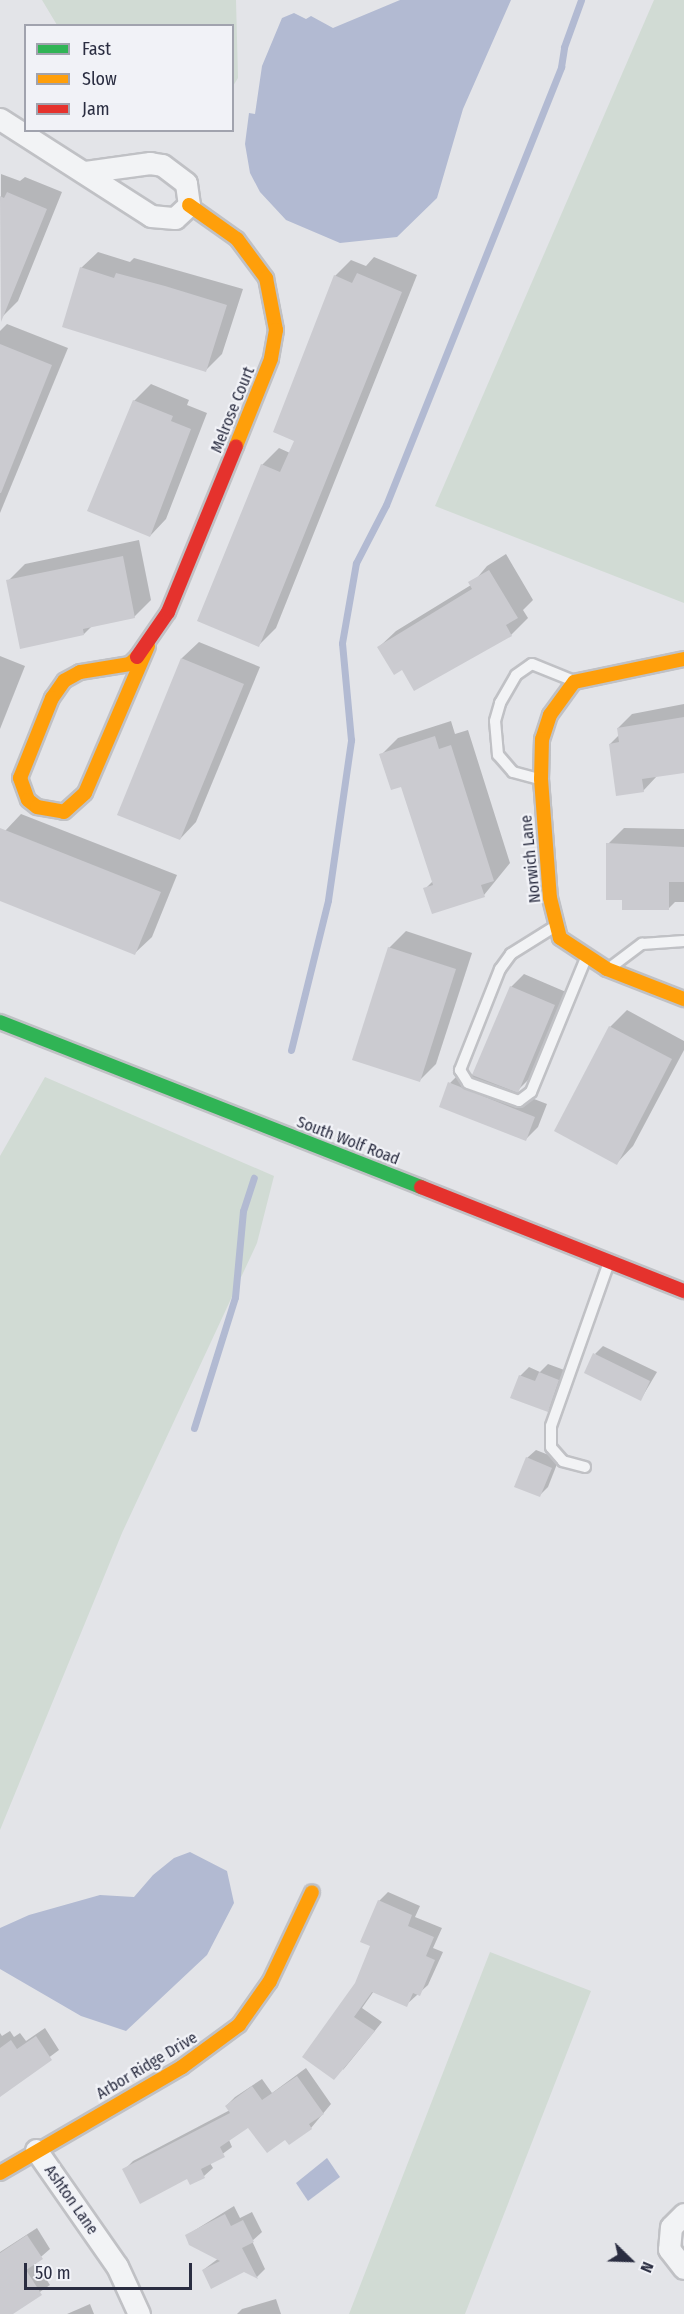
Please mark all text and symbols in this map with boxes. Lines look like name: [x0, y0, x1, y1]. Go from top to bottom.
legend: [24, 24, 234, 132]
text: Fast: [82, 38, 111, 60]
text: Slow: [82, 68, 117, 90]
text: Jam: [82, 98, 110, 120]
street label: Melrose Court: [207, 364, 259, 456]
street label: Norwich Lane: [517, 814, 545, 904]
street label: South Wolf Road: [294, 1113, 402, 1169]
street label: Arbor Ridge Drive: [93, 2028, 201, 2104]
street label: Ashton Lane: [40, 2162, 102, 2238]
north arrow: [600, 2230, 660, 2290]
scale bar: [27, 2251, 195, 2289]
text: N: [636, 2259, 658, 2275]
text: 50 m: [35, 2262, 71, 2284]

